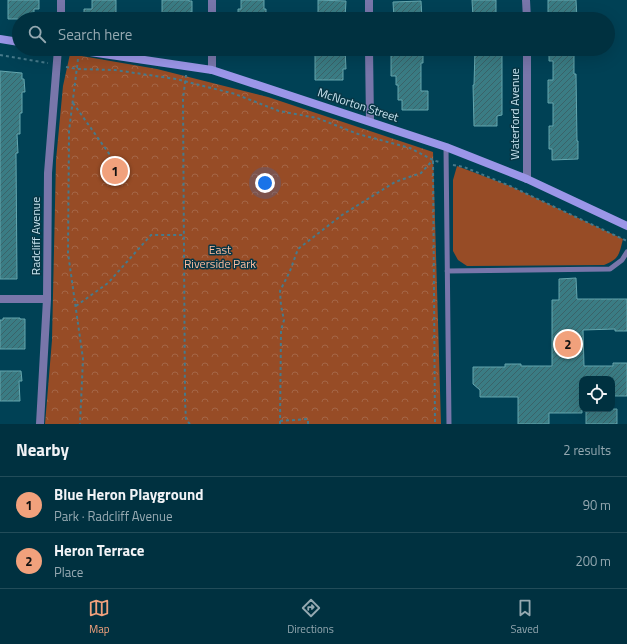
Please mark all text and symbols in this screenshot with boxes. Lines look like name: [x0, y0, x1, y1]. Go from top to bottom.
search box: [12, 12, 615, 56]
icon: search: [26, 23, 48, 45]
text: Search here: [58, 23, 132, 46]
street label: Waterford Avenue: [505, 68, 524, 160]
street label: McNorton Street: [315, 82, 402, 127]
pin: 1: [102, 156, 128, 186]
your location: [255, 173, 275, 193]
street label: Radcliff Avenue: [26, 197, 45, 275]
park label: East Riverside Park: [184, 240, 256, 273]
pin: 2: [555, 329, 581, 359]
map controls: [579, 376, 615, 412]
button: locate: [579, 376, 615, 412]
text: Nearby: [16, 437, 69, 463]
text: 2 results: [563, 440, 611, 460]
text: Blue Heron Playground: [54, 483, 204, 506]
text: 1: [25, 495, 33, 515]
text: 90 m: [583, 495, 611, 515]
text: Park · Radcliff Avenue: [54, 506, 172, 526]
text: Heron Terrace: [54, 539, 144, 562]
text: 2: [25, 551, 33, 571]
text: 200 m: [575, 551, 611, 571]
text: Place: [54, 562, 83, 582]
tab: Map: [88, 597, 110, 637]
tab: Directions: [287, 597, 334, 637]
tab: Saved: [511, 597, 539, 637]

